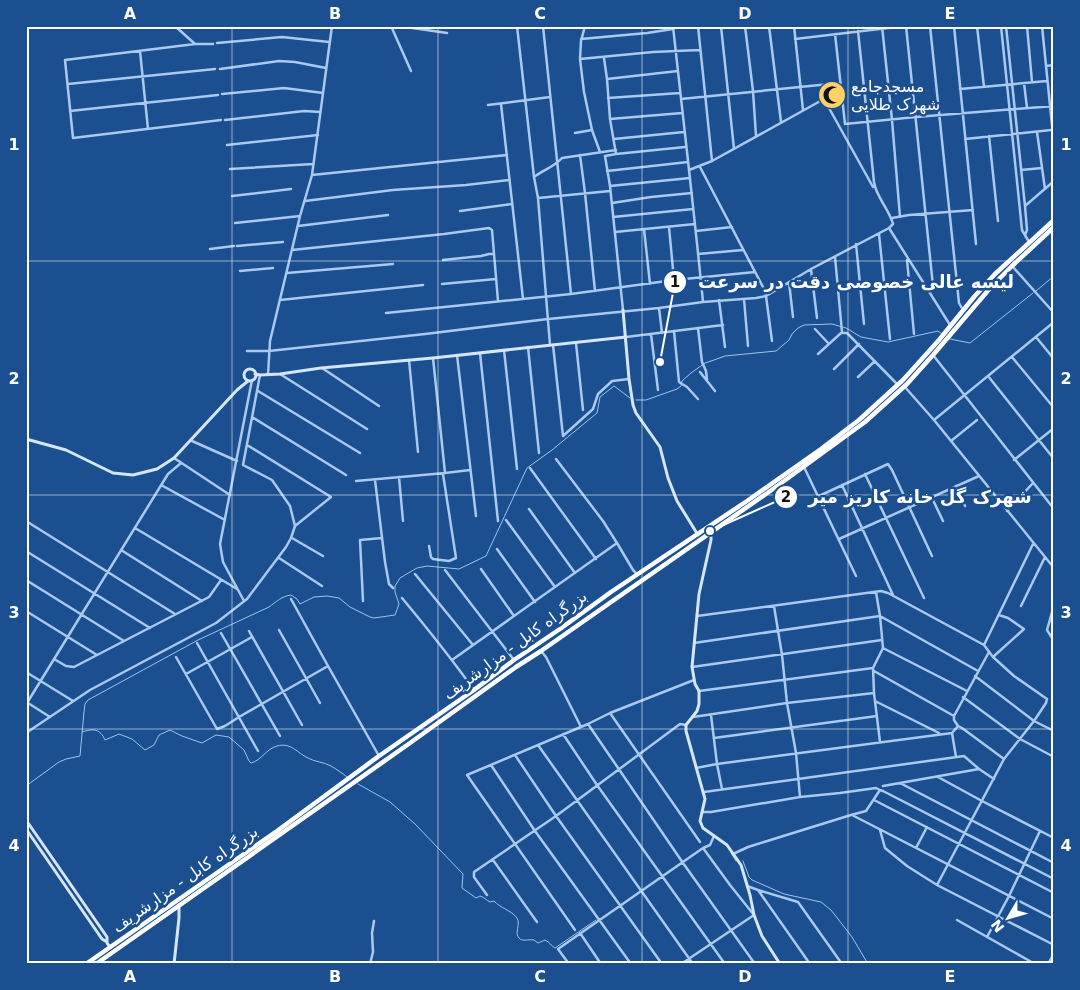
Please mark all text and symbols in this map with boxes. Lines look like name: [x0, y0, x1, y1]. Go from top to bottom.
text: A: [124, 4, 137, 23]
text: B: [329, 4, 341, 23]
text: C: [534, 4, 546, 23]
text: D: [738, 4, 752, 23]
text: E: [945, 4, 955, 23]
place label: مسجدجامع شهرک طلایی: [851, 77, 940, 115]
mosque icon: مسجدجامع شهرک طلایی: [817, 80, 847, 110]
text: 1: [8, 135, 20, 154]
text: 1: [1060, 135, 1072, 154]
callout: لیسه عالی خصوصی دقت در سرعت: [663, 265, 1024, 298]
text: لیسه عالی خصوصی دقت در سرعت: [698, 271, 1014, 293]
text: 1: [670, 273, 680, 291]
text: 2: [8, 369, 20, 388]
text: 2: [1060, 369, 1072, 388]
callout: شهرک گل خانه کاریز میر: [773, 481, 1042, 514]
text: شهرک گل خانه کاریز میر: [807, 486, 1032, 508]
text: 2: [781, 488, 791, 506]
street label: بزرگراه کابل - مزارشریف: [439, 586, 591, 704]
text: 3: [8, 603, 20, 622]
text: 3: [1060, 603, 1072, 622]
street label: بزرگراه کابل - مزارشریف: [109, 822, 262, 937]
text: 4: [8, 836, 20, 855]
text: 4: [1060, 836, 1072, 855]
north arrow: [982, 892, 1032, 942]
text: N: [988, 916, 1008, 936]
text: A: [124, 967, 137, 986]
text: B: [329, 967, 341, 986]
text: C: [534, 967, 546, 986]
text: D: [738, 967, 752, 986]
text: E: [945, 967, 955, 986]

